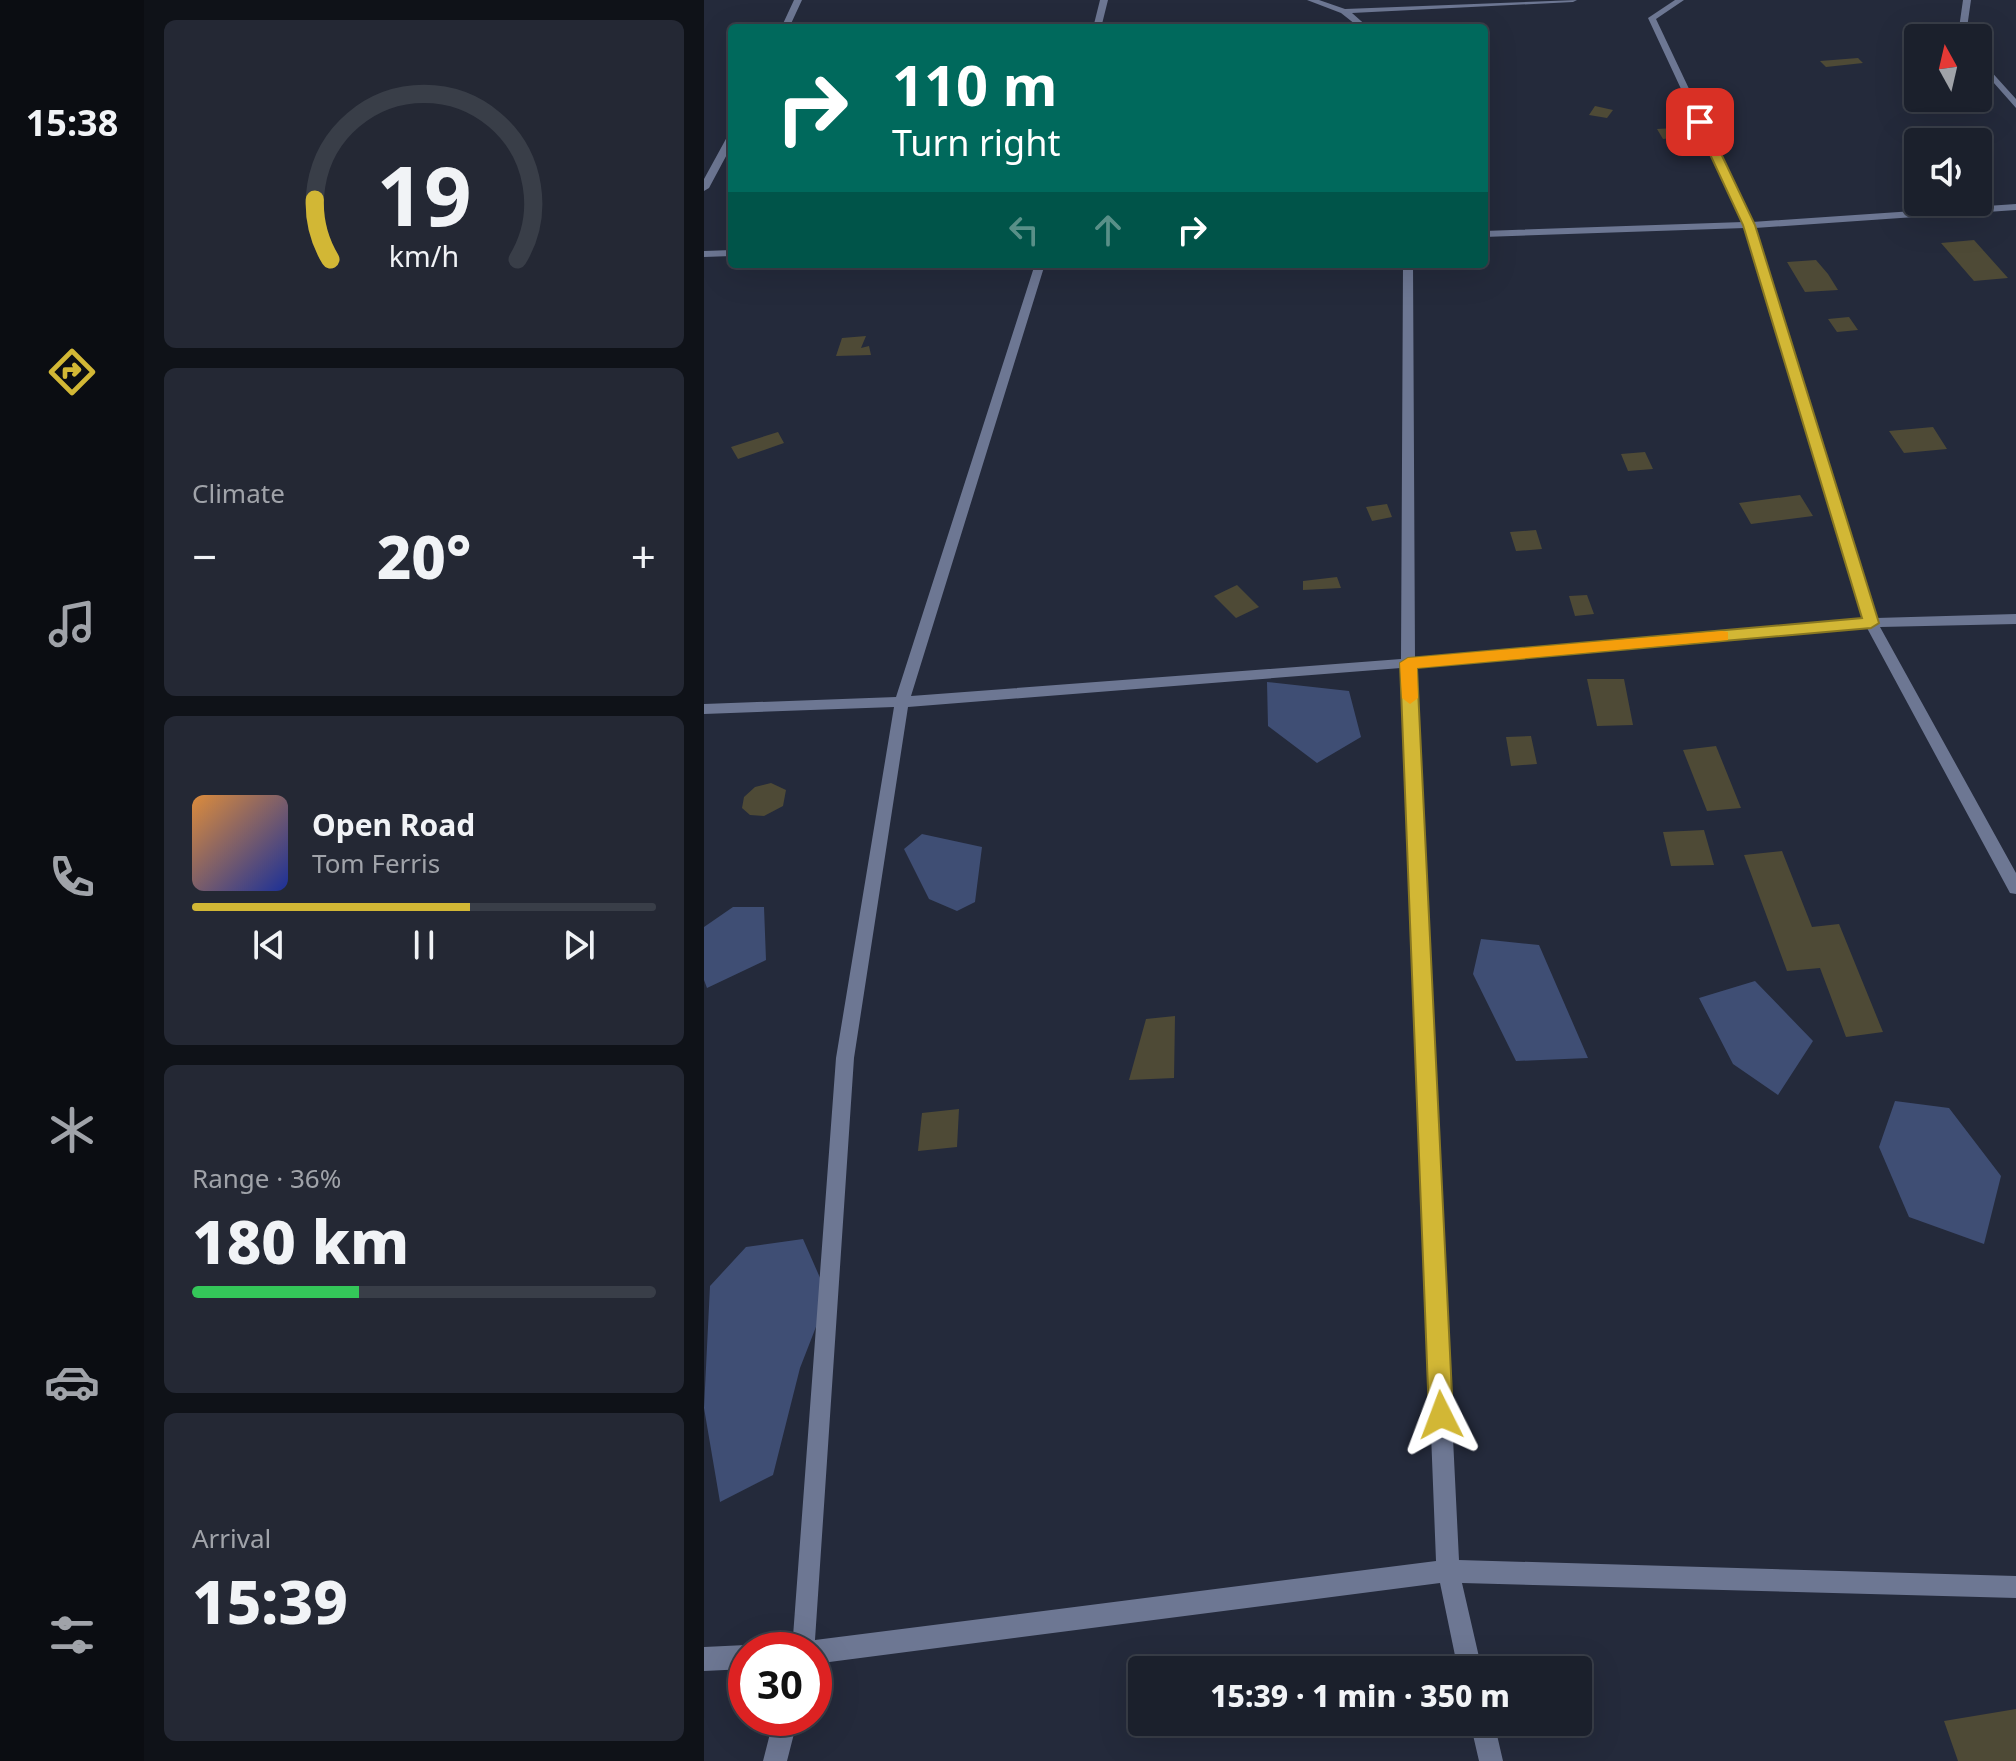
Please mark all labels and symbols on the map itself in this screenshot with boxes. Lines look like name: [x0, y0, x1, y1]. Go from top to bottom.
north arrow: [1904, 24, 1992, 112]
pin: [1666, 88, 1734, 156]
position arrow: [1399, 1373, 1483, 1457]
speed limit sign: 30: [728, 1632, 832, 1736]

